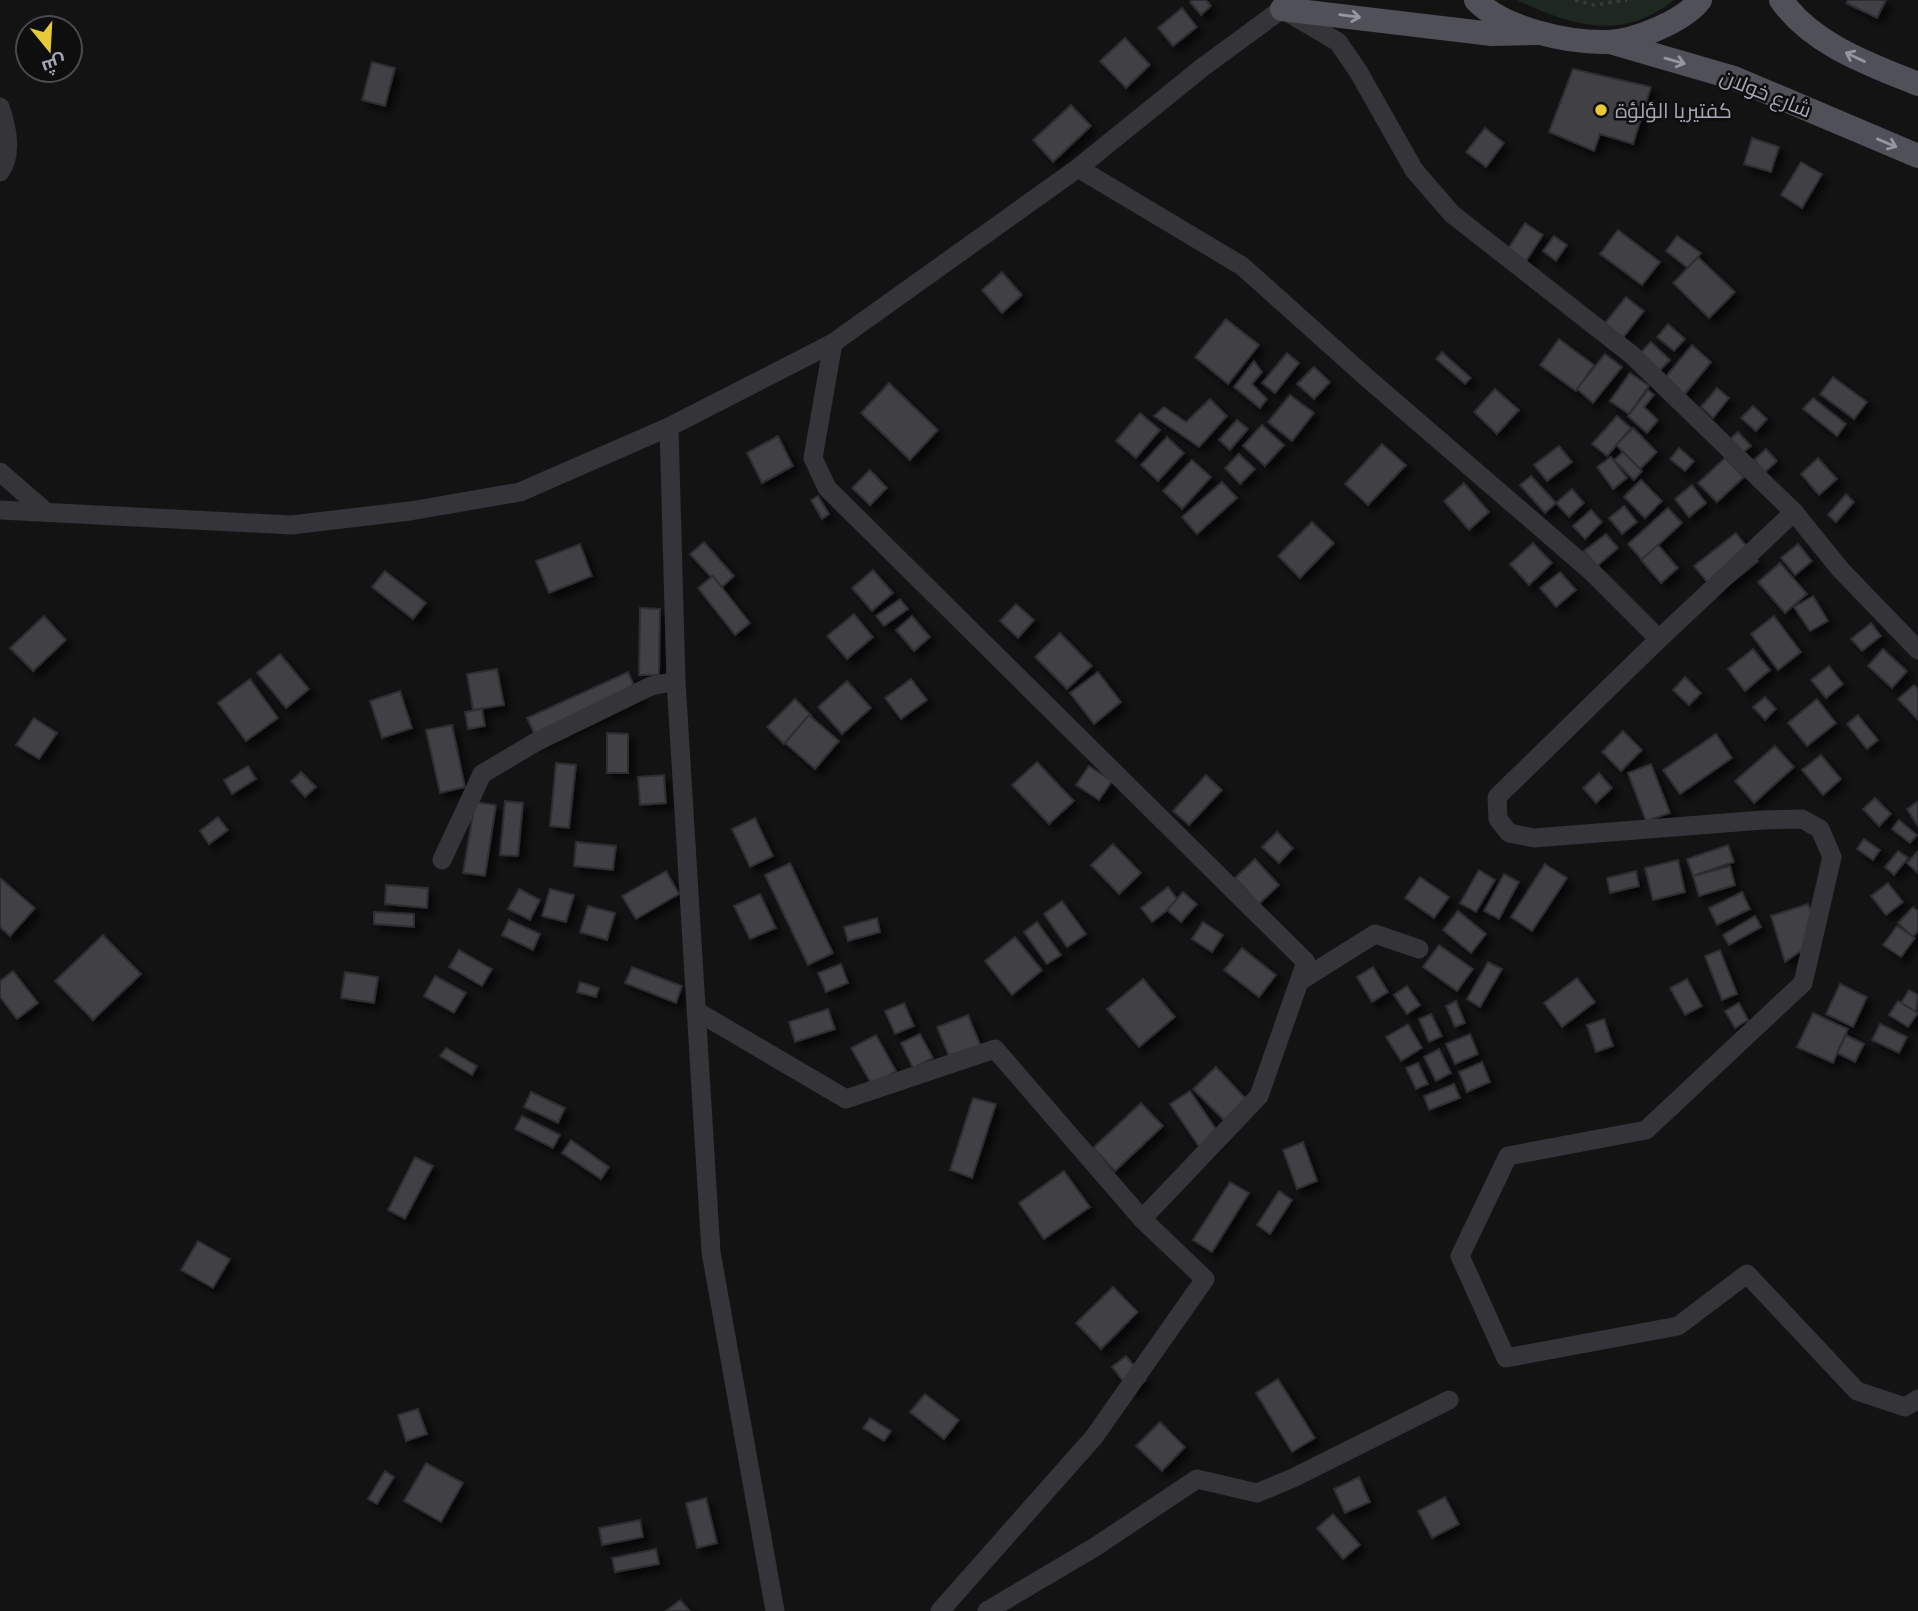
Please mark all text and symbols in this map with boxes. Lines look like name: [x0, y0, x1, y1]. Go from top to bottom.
one-way arrow: [1338, 10, 1361, 23]
north arrow: [14, 14, 84, 84]
text: ش: [39, 50, 70, 80]
one-way arrow: [1845, 50, 1866, 63]
one-way arrow: [1664, 55, 1686, 68]
street label: شارع خولان: [1716, 62, 1816, 125]
place label: كفتيريا الؤلؤة: [1615, 97, 1732, 124]
marker: كفتيريا الؤلؤة: [1593, 102, 1609, 118]
one-way arrow: [1876, 137, 1898, 150]

